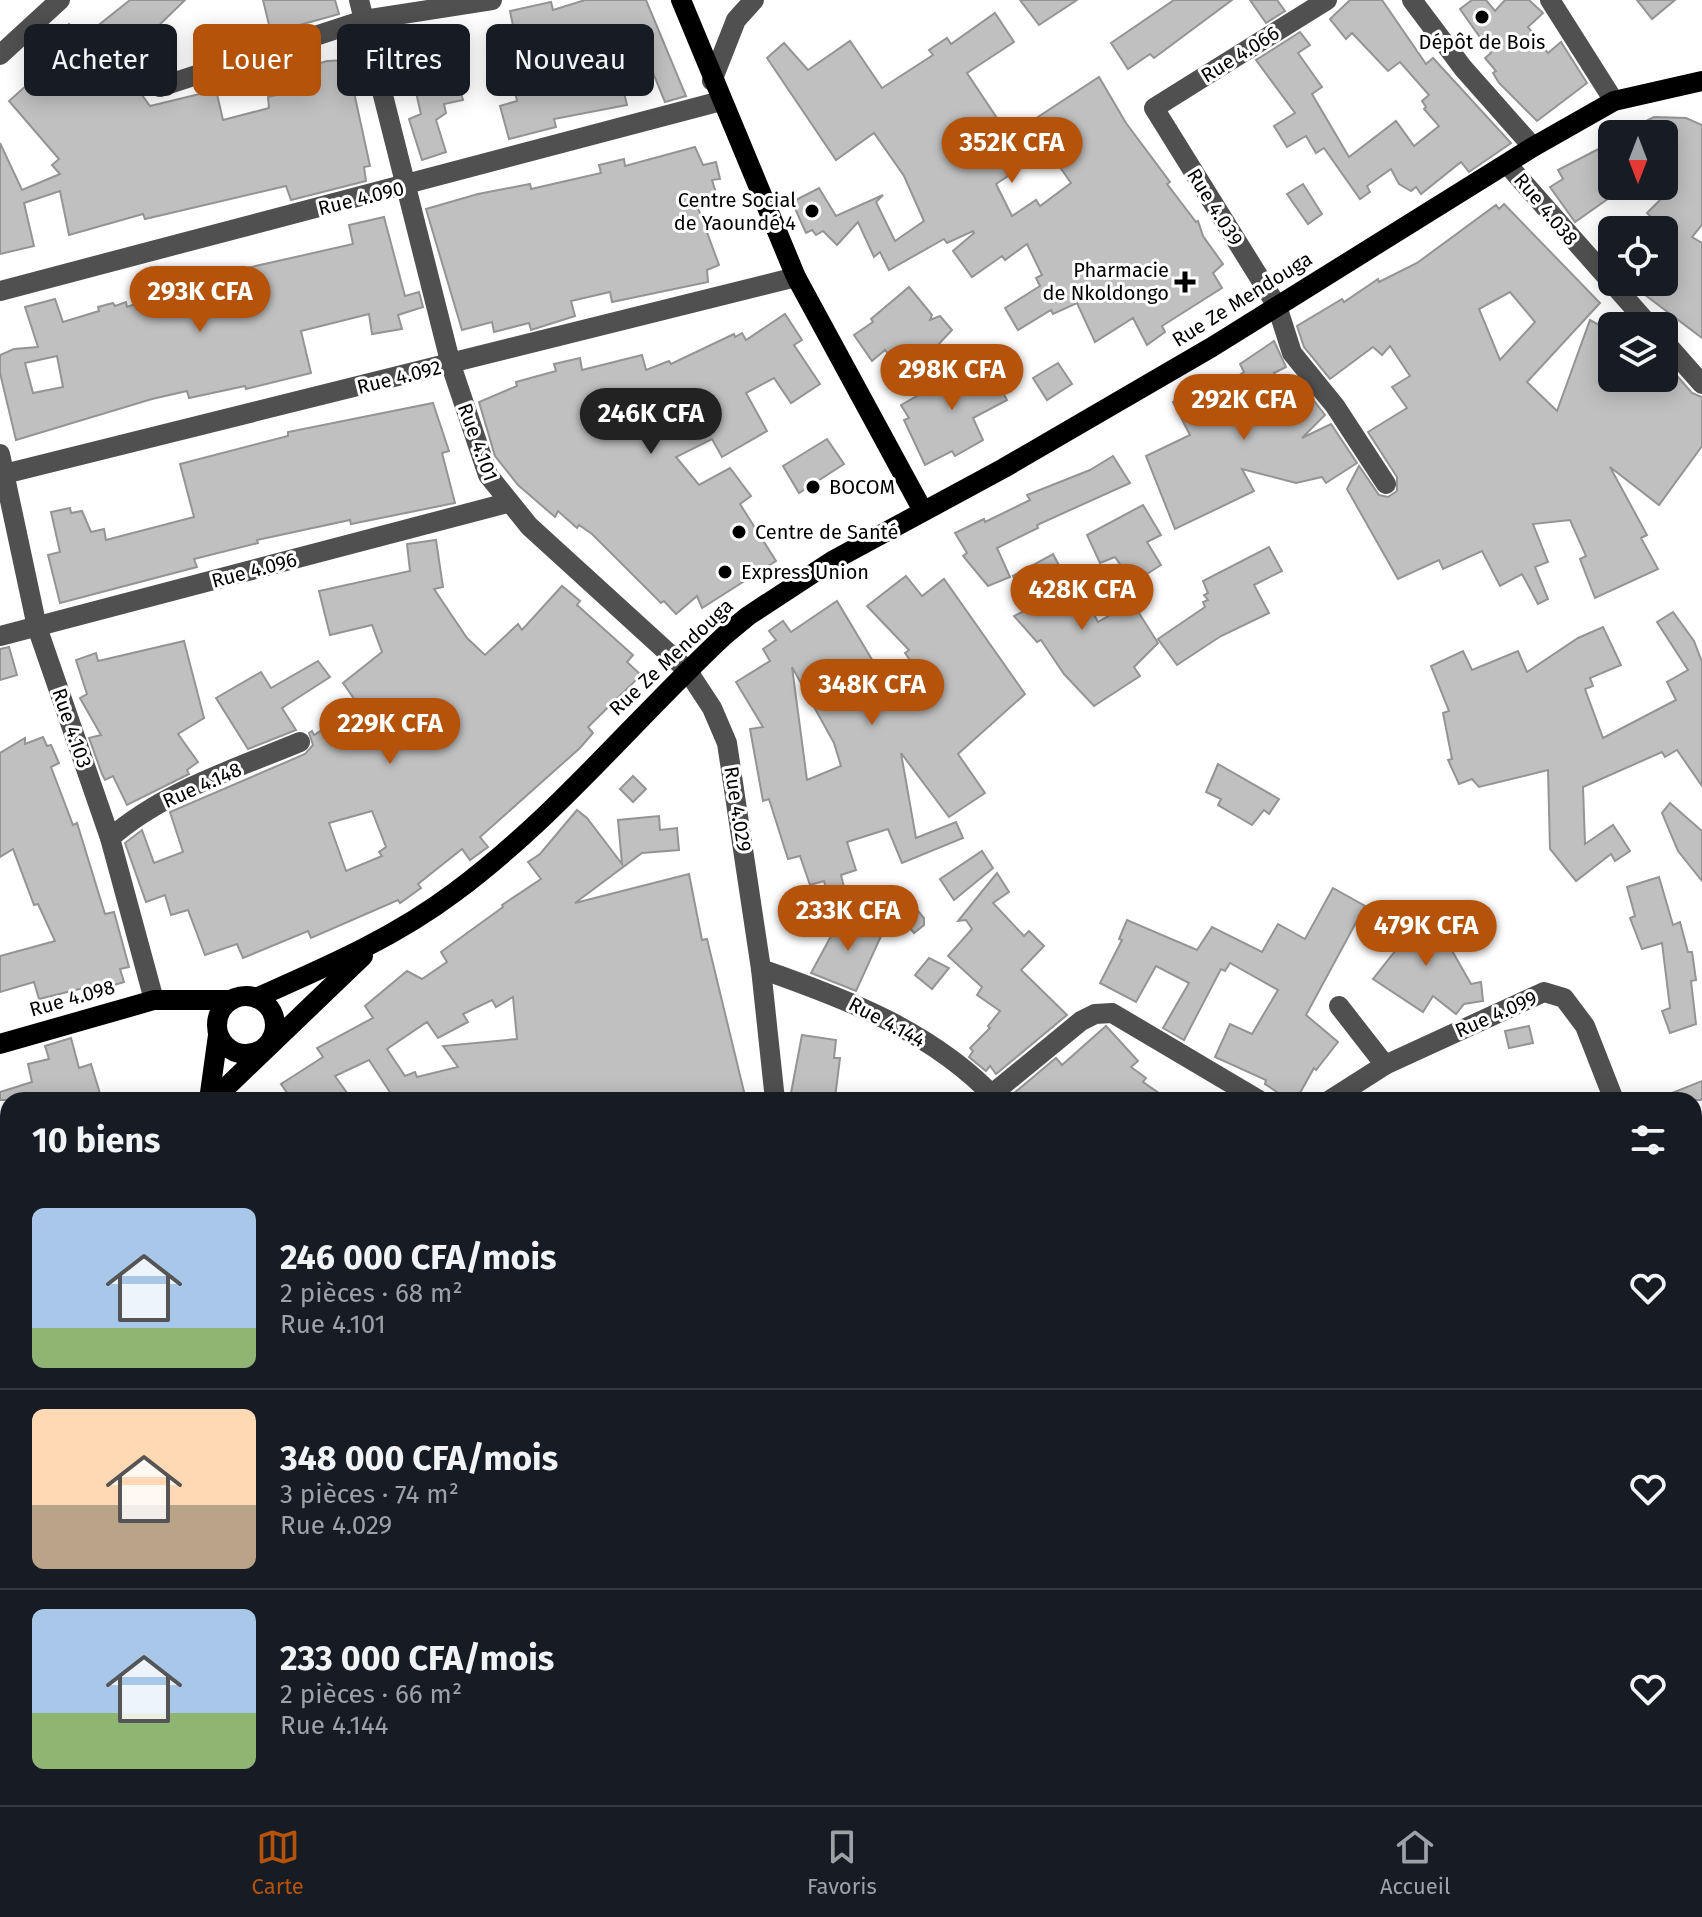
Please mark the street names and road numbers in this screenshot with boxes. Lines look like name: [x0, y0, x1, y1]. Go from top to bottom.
street label: Rue 4.066: [1196, 21, 1284, 87]
street label: Rue 4.039: [1182, 164, 1248, 250]
street label: Rue 4.038: [1509, 168, 1583, 250]
street label: Rue 4.090: [316, 176, 406, 220]
street label: Rue Ze Mendouga: [1168, 246, 1316, 352]
street label: Rue 4.092: [354, 355, 444, 399]
street label: Rue 4.101: [453, 400, 503, 484]
street label: Rue 4.096: [209, 547, 299, 593]
street label: Rue Ze Mendouga: [604, 593, 738, 721]
street label: Rue 4.103: [47, 685, 97, 771]
street label: Rue 4.148: [159, 757, 245, 813]
street label: Rue 4.029: [719, 765, 757, 853]
street label: Rue 4.098: [27, 974, 117, 1022]
street label: Rue 4.099: [1451, 985, 1541, 1043]
street label: Rue 4.144: [845, 992, 930, 1052]

